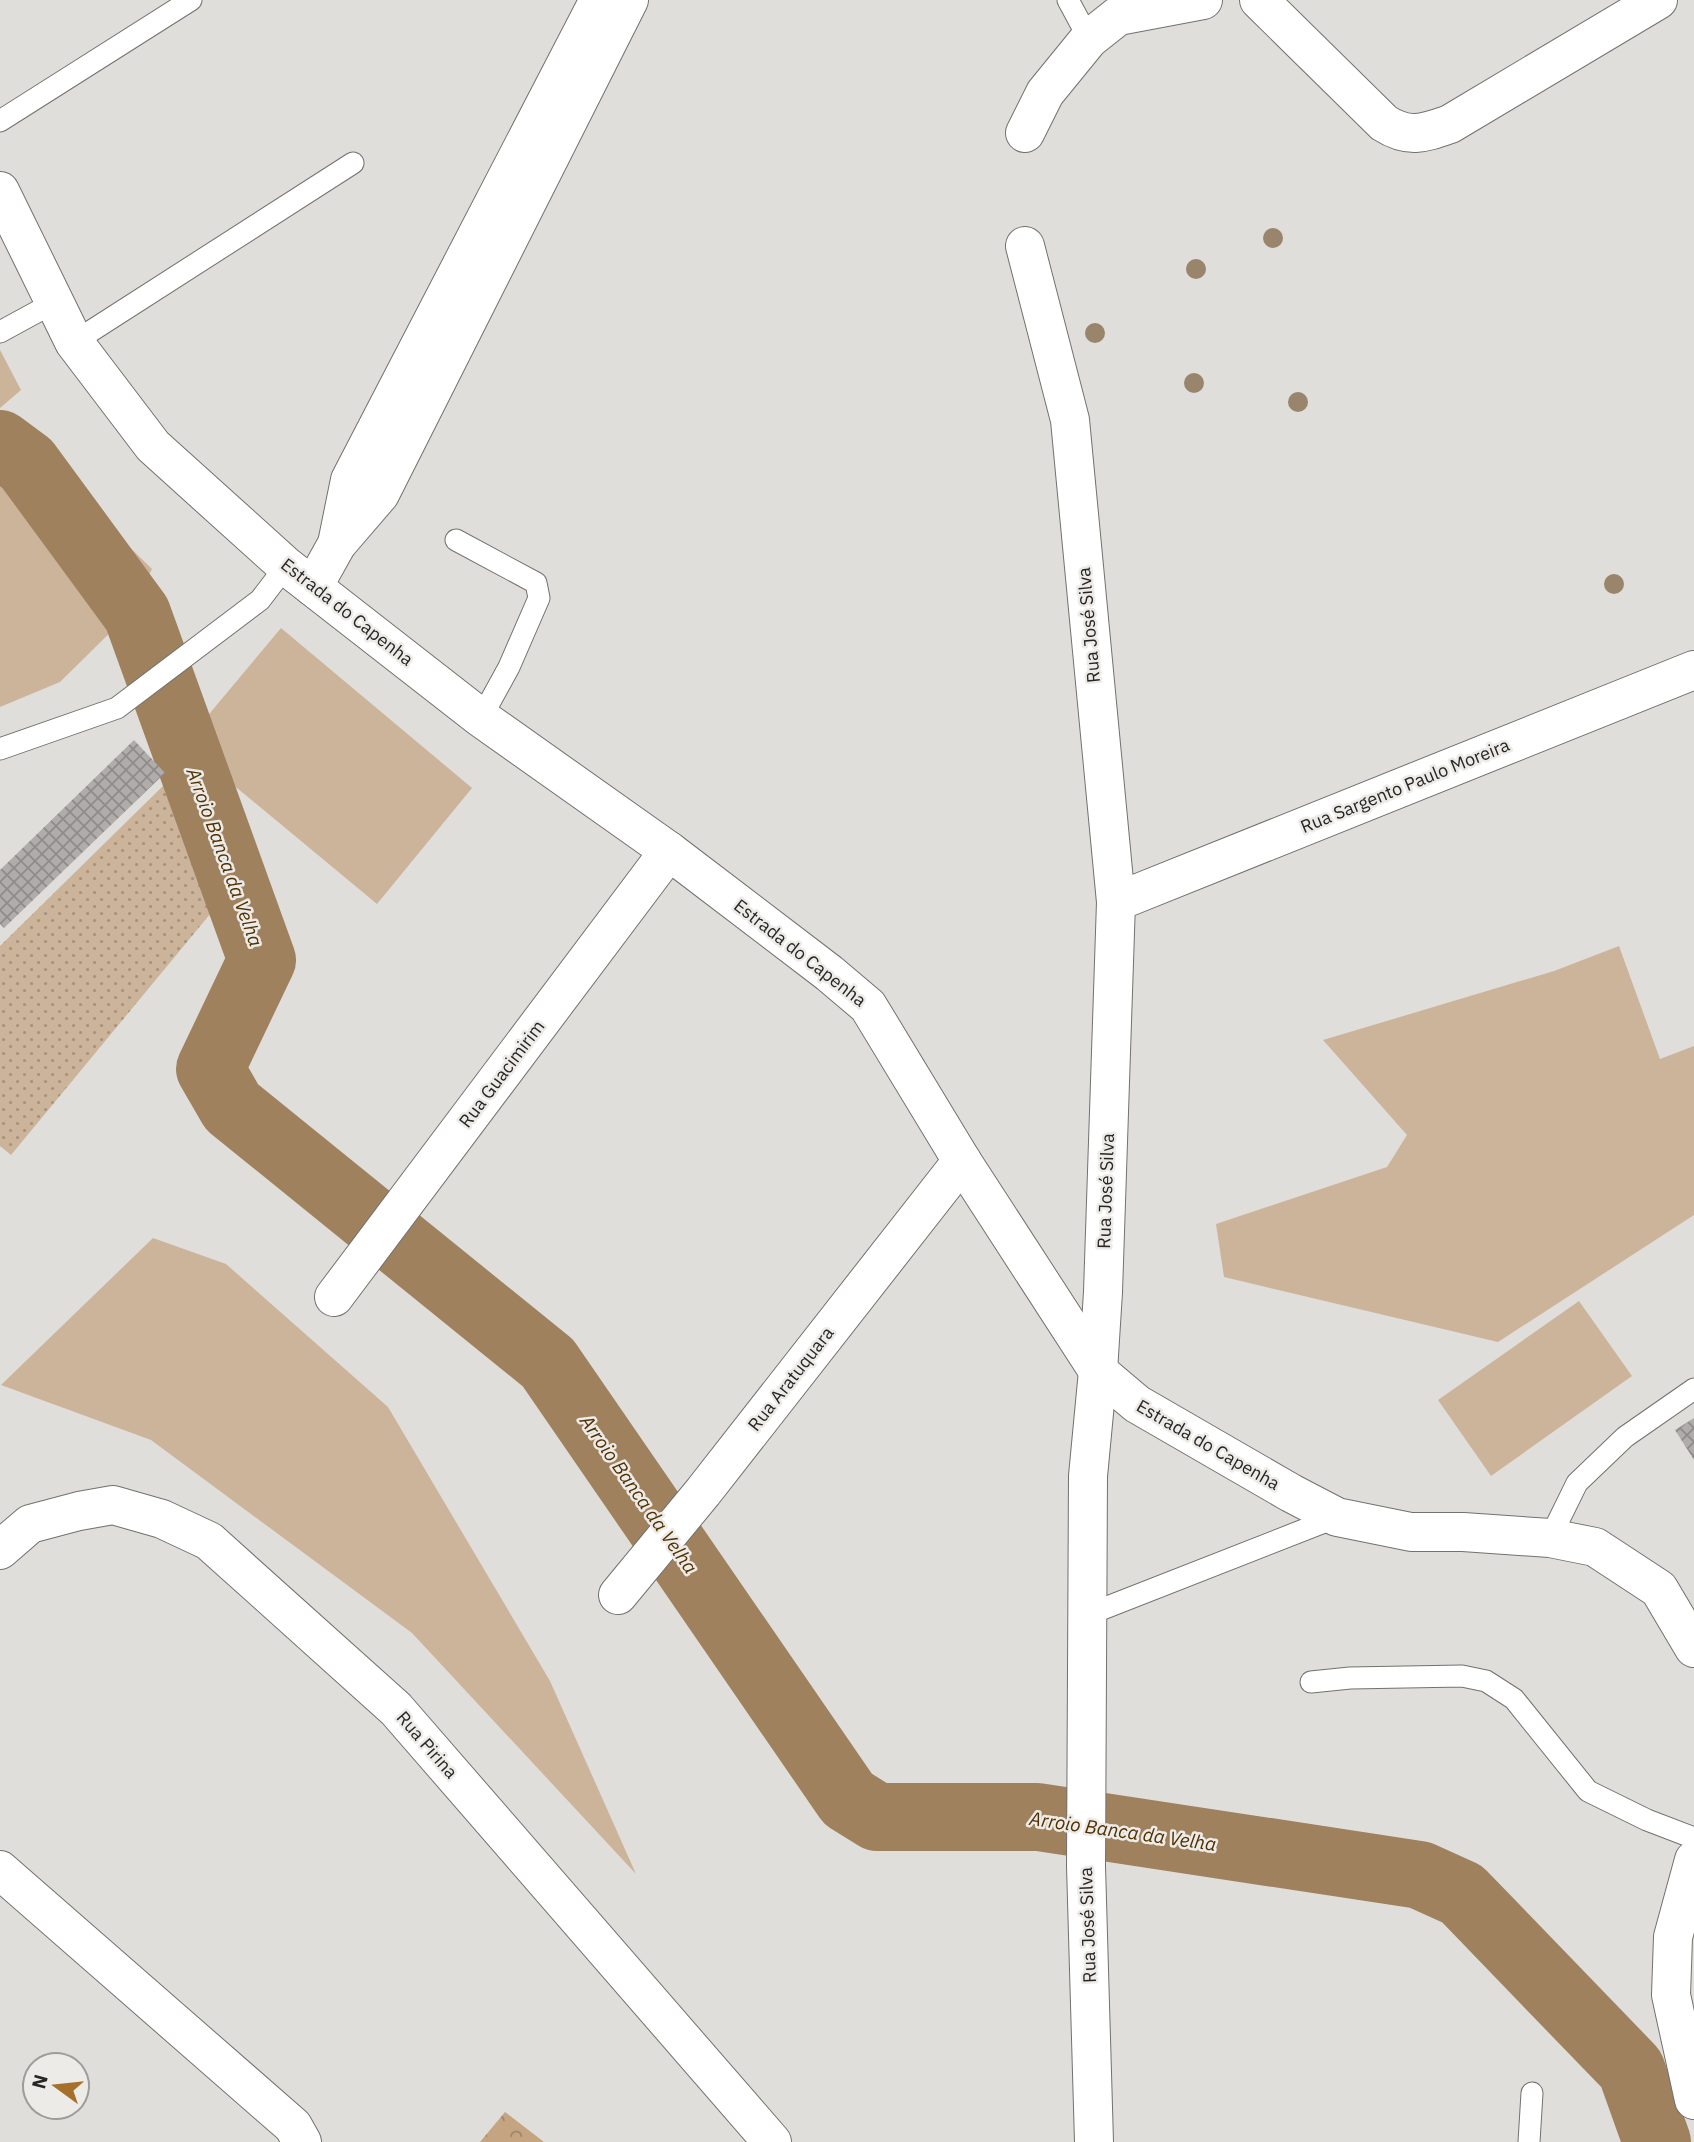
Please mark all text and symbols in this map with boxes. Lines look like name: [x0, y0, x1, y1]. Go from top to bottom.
street label: Estrada do Capenha: [276, 553, 418, 671]
street label: Rua José Silva: [1072, 566, 1105, 684]
street label: Rua Sargento Paulo Moreira: [1297, 733, 1513, 838]
water label: Arroio Banca da Velha: [181, 764, 268, 950]
street label: Estrada do Capenha: [729, 894, 871, 1012]
street label: Rua Guacimirim: [454, 1015, 549, 1132]
street label: Rua José Silva: [1092, 1132, 1119, 1249]
street label: Rua Aratuquara: [743, 1322, 839, 1436]
street label: Estrada do Capenha: [1132, 1394, 1284, 1495]
water label: Arroio Banca da Velha: [575, 1409, 703, 1578]
street label: Rua Pirina: [392, 1706, 463, 1783]
water label: Arroio Banca da Velha: [1027, 1806, 1218, 1856]
street label: Rua José Silva: [1074, 1866, 1101, 1983]
north arrow: [21, 2051, 91, 2121]
text: N: [26, 2072, 53, 2091]

